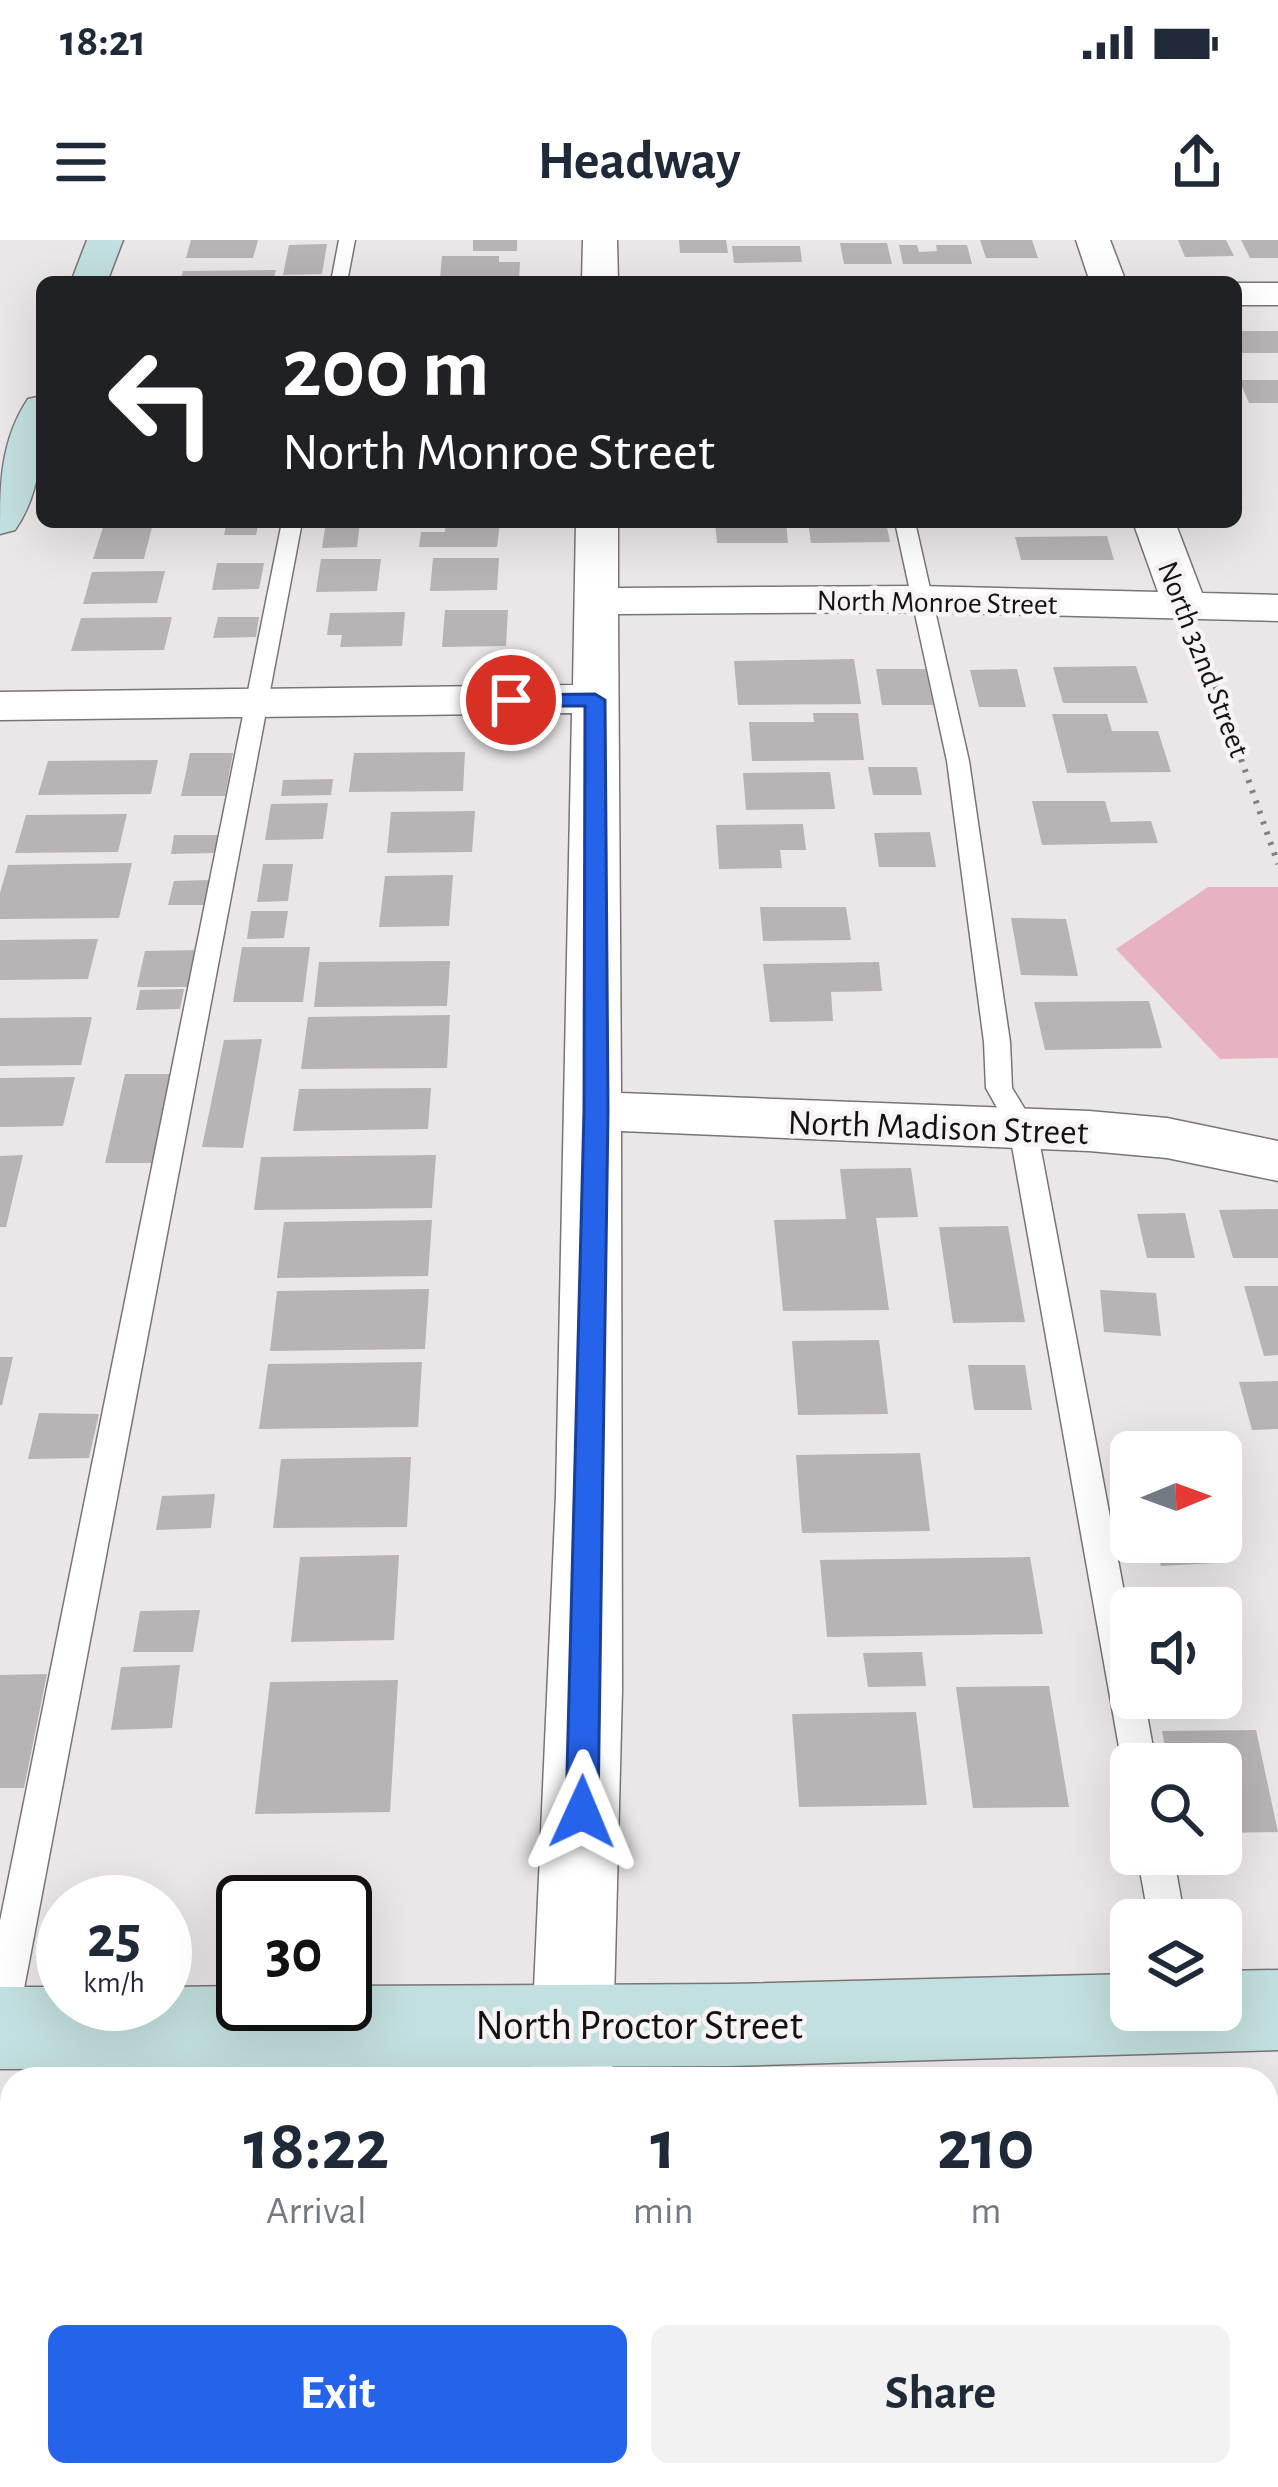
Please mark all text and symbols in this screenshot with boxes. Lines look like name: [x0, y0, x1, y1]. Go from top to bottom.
text: 18:21: [60, 19, 146, 64]
icon: menu: [48, 129, 114, 195]
icon: share: [1164, 129, 1230, 195]
text: Headway: [537, 135, 741, 189]
icon: left: [84, 324, 240, 480]
text: 200 m: [282, 328, 490, 412]
text: North Monroe Street: [282, 426, 715, 480]
street label: North 32nd Street: [1152, 557, 1254, 762]
street label: North Monroe Street: [816, 586, 1058, 620]
pin: [460, 649, 562, 751]
icon: arrive: [478, 667, 544, 733]
street label: North Madison Street: [787, 1105, 1089, 1151]
north arrow: [1110, 1431, 1242, 1563]
map controls: [1110, 1431, 1242, 2031]
button: sound: [1110, 1587, 1242, 1719]
button: search: [1110, 1743, 1242, 1875]
position arrow: [519, 1749, 645, 1875]
speed limit sign: 30: [216, 1875, 372, 2031]
button: layers: [1110, 1899, 1242, 2031]
text: 25: [87, 1908, 141, 1968]
text: km/h: [83, 1968, 145, 1998]
street label: North Proctor Street: [475, 2005, 803, 2047]
text: 18:22: [244, 2110, 389, 2182]
text: 1: [650, 2110, 676, 2182]
text: 210: [937, 2110, 1034, 2182]
text: Arrival: [266, 2192, 367, 2231]
text: min: [633, 2192, 694, 2231]
text: m: [970, 2192, 1001, 2231]
button: Exit: [48, 2325, 627, 2463]
button: Share: [651, 2325, 1230, 2463]

